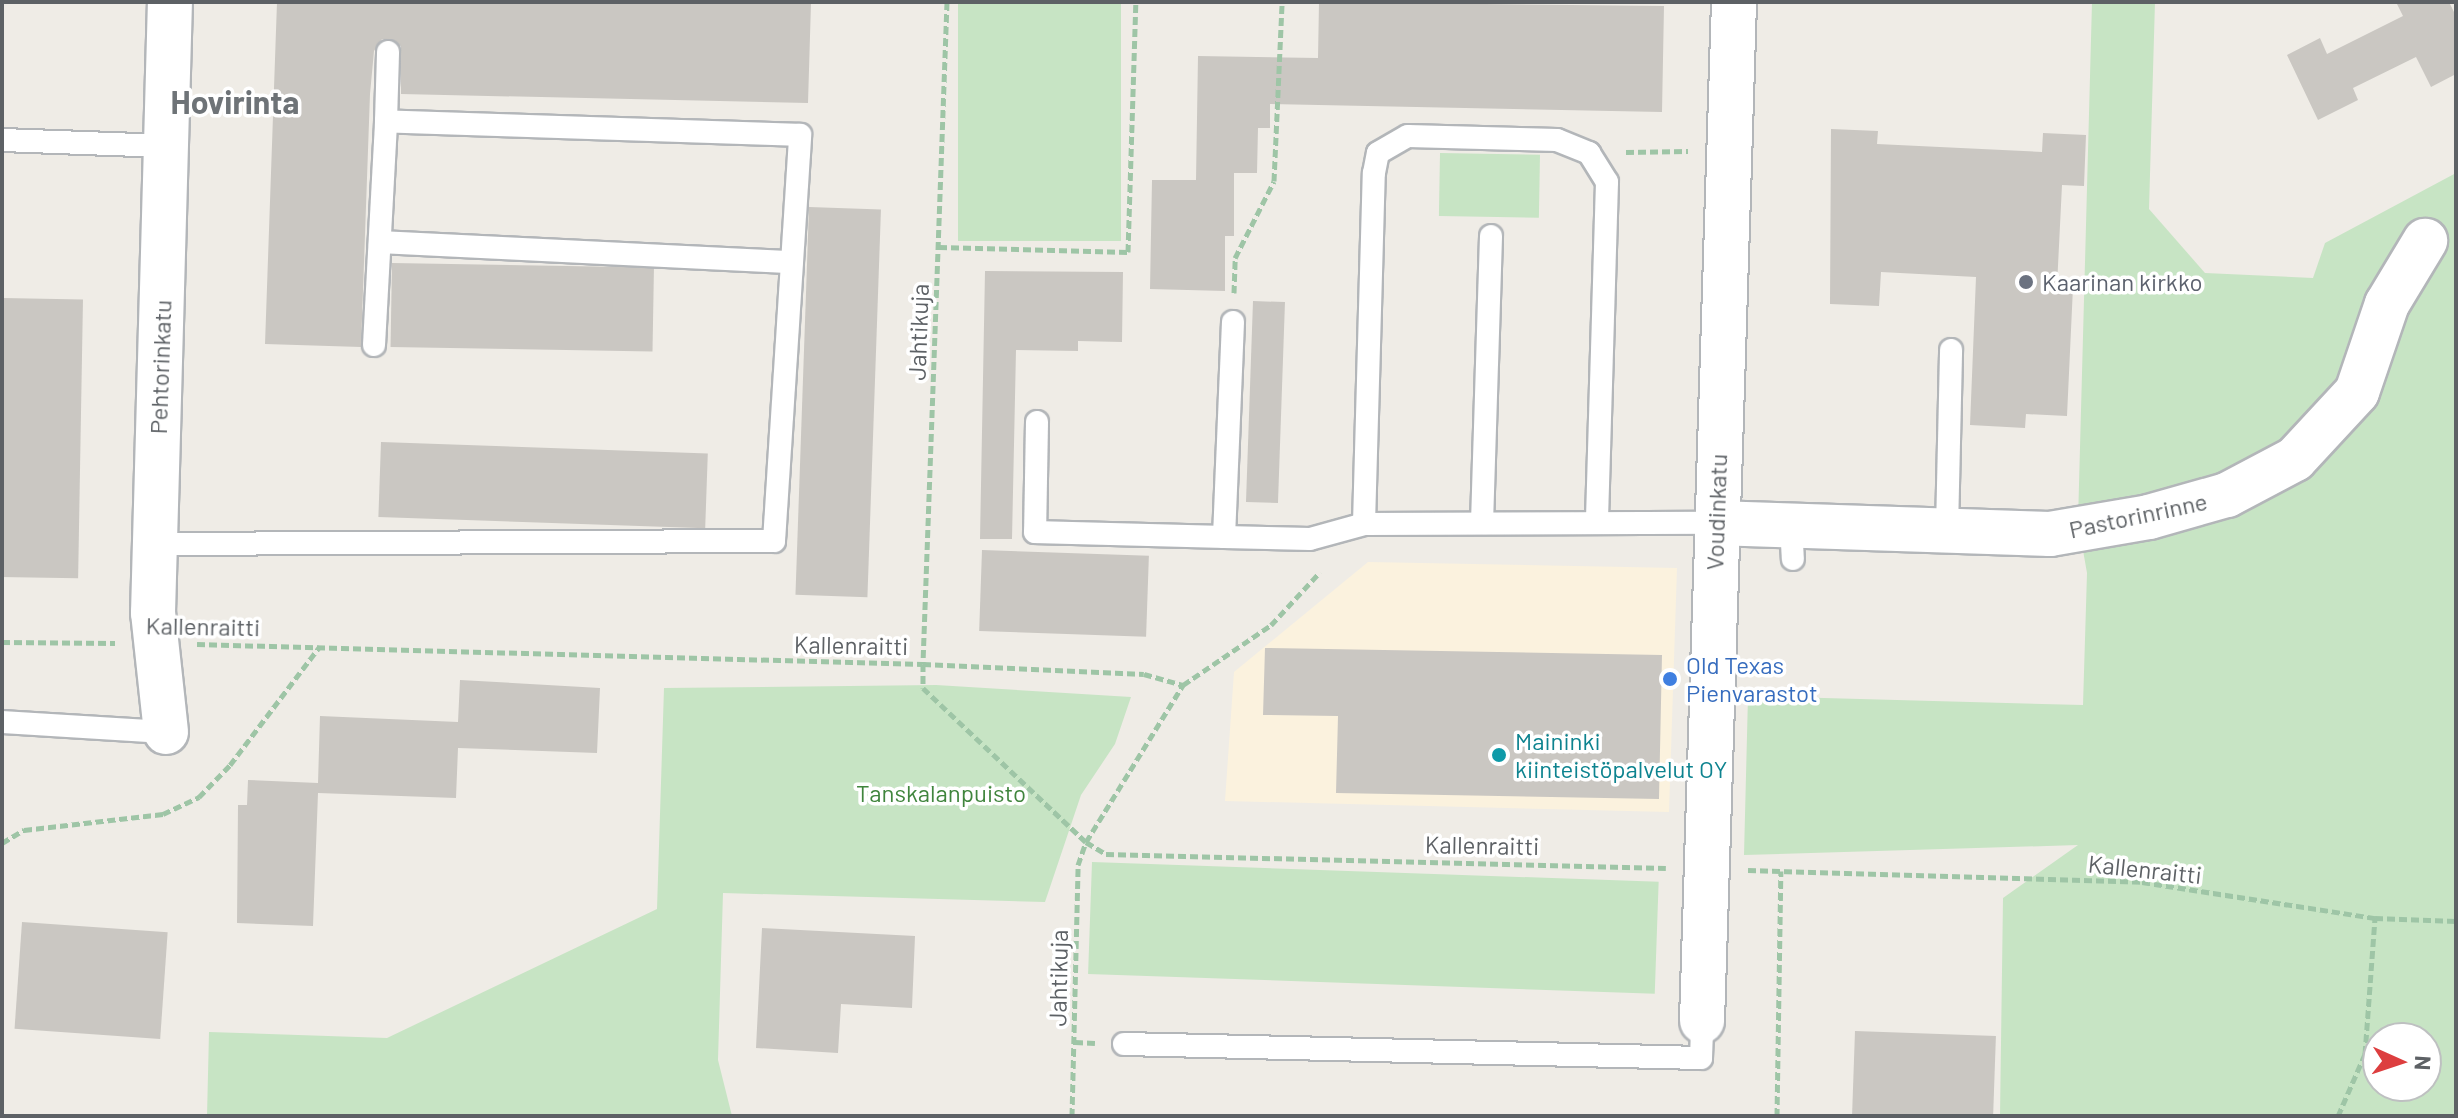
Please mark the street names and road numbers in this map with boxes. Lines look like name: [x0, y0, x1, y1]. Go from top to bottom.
street label: Jahtikuja: [902, 283, 934, 381]
street label: Pehtorinkatu: [143, 299, 177, 435]
street label: Voudinkatu: [1700, 453, 1732, 571]
street label: Pastorinrinne: [2066, 486, 2210, 544]
street label: Kallenraitti: [146, 611, 260, 641]
street label: Kallenraitti: [794, 630, 908, 660]
street label: Kallenraitti: [1425, 830, 1539, 860]
street label: Kallenraitti: [2087, 849, 2203, 889]
street label: Jahtikuja: [1043, 929, 1073, 1027]

